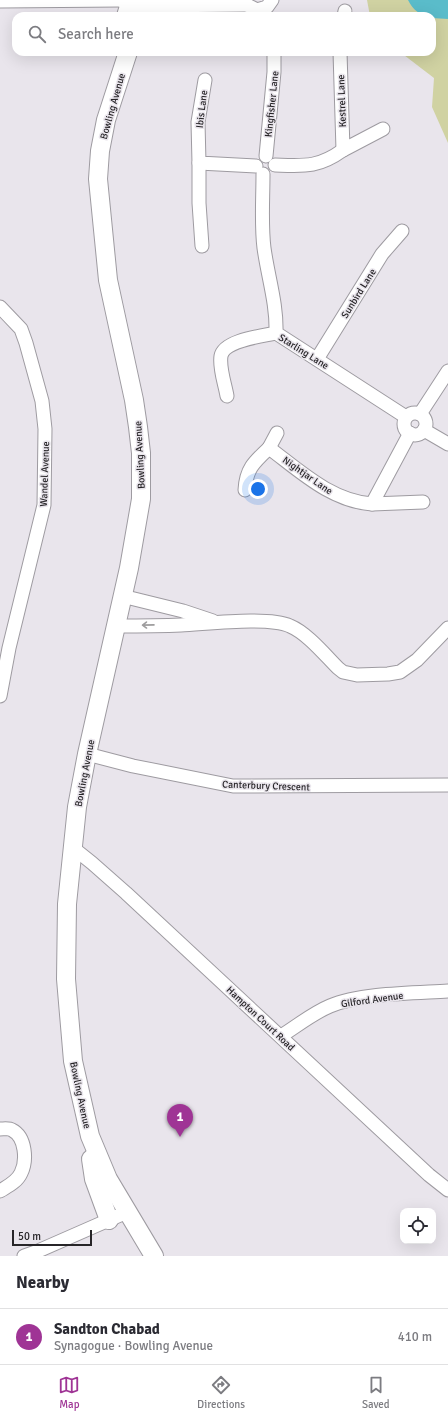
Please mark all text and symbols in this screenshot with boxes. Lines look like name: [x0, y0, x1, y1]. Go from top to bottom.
search box: [12, 12, 436, 56]
icon: search: [26, 23, 48, 45]
text: Search here: [58, 25, 134, 43]
street label: Kingfisher Lane: [263, 70, 281, 138]
street label: Bowling Avenue: [98, 72, 128, 141]
street label: Kestrel Lane: [335, 74, 349, 128]
street label: Ibis Lane: [194, 89, 210, 129]
street label: Sunbird Lane: [339, 267, 379, 321]
street label: Starling Lane: [276, 332, 331, 372]
street label: Bowling Avenue: [132, 421, 148, 489]
street label: Wandel Avenue: [38, 441, 52, 507]
street label: Nightjar Lane: [280, 454, 335, 497]
your location: [248, 479, 268, 499]
one-way arrow: [142, 621, 155, 629]
street label: Bowling Avenue: [73, 739, 97, 808]
street label: Canterbury Crescent: [222, 778, 310, 794]
street label: Hampton Court Road: [224, 984, 297, 1053]
street label: Gilford Avenue: [340, 990, 404, 1010]
street label: Bowling Avenue: [67, 1061, 93, 1130]
pin: 1: [167, 1104, 193, 1137]
map controls: [400, 1208, 436, 1244]
button: locate: [400, 1208, 436, 1244]
scale bar: [12, 1228, 92, 1247]
text: 50 m: [18, 1230, 41, 1243]
text: Nearby: [16, 1272, 69, 1293]
text: Sandton Chabad: [54, 1320, 160, 1338]
text: 1: [25, 1329, 33, 1345]
text: 410 m: [398, 1329, 432, 1345]
text: Synagogue · Bowling Avenue: [54, 1338, 213, 1354]
tab: Map: [58, 1374, 80, 1411]
tab: Directions: [197, 1374, 245, 1411]
tab: Saved: [362, 1374, 390, 1411]

